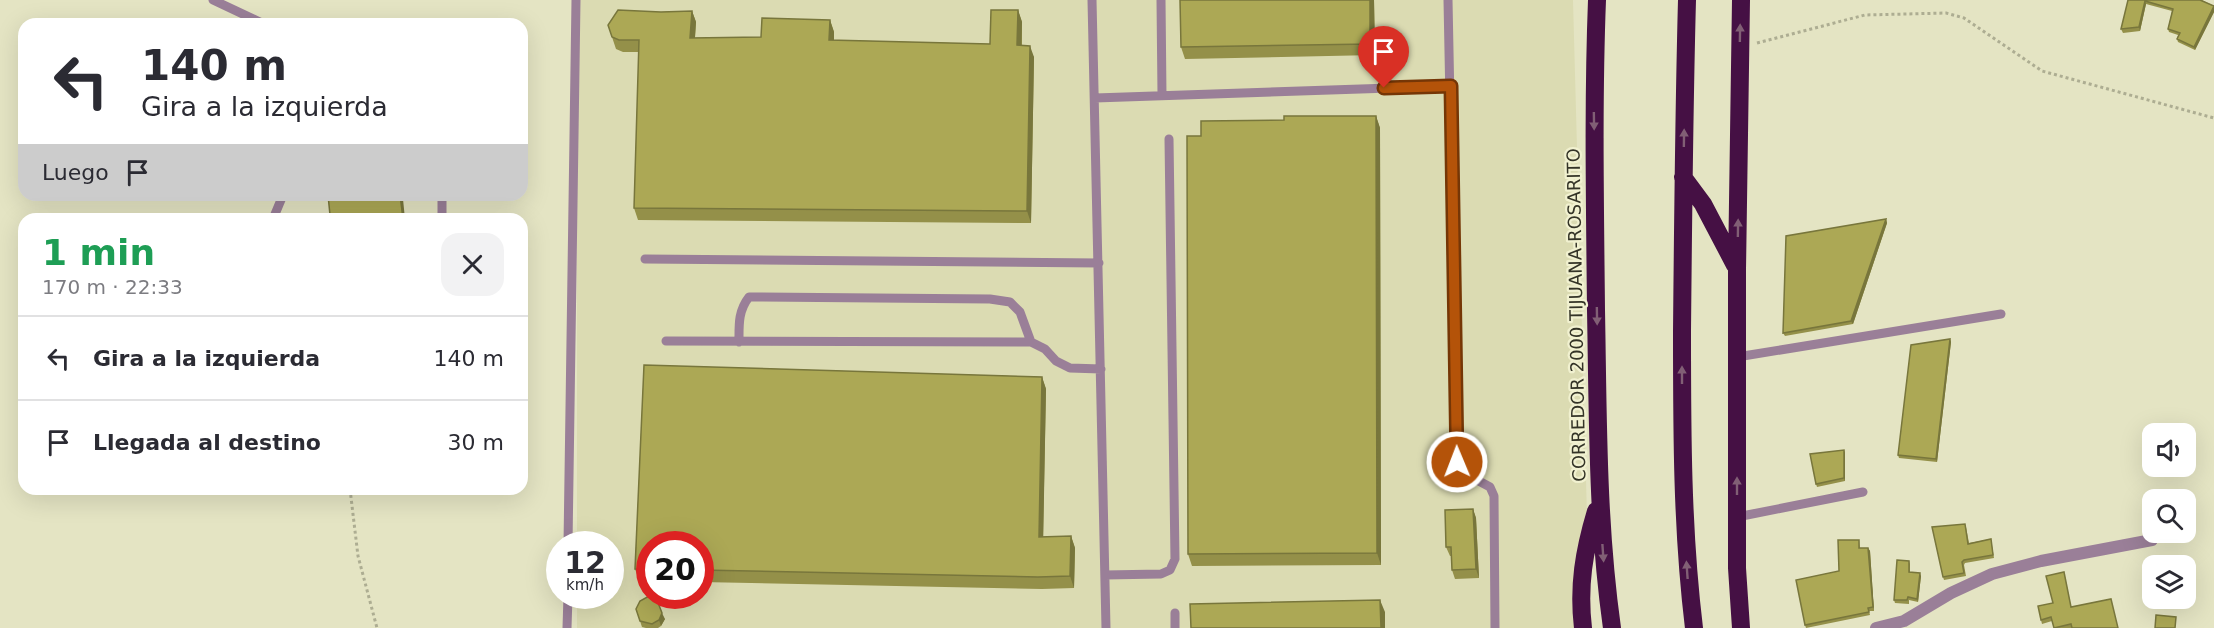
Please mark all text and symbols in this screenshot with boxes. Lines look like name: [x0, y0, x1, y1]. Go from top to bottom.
one-way arrow: [1736, 23, 1745, 42]
pin: [1358, 26, 1409, 88]
icon: arrive: [1367, 35, 1400, 68]
text: 140 m: [141, 41, 287, 90]
icon: left: [42, 42, 120, 120]
text: Gira a la izquierda: [141, 91, 388, 122]
one-way arrow: [1589, 112, 1599, 131]
one-way arrow: [1679, 129, 1688, 148]
street label: CORREDOR 2000 TIJUANA-ROSARITO: [1563, 148, 1589, 482]
icon: arrive: [121, 156, 154, 189]
text: Luego: [42, 160, 109, 185]
one-way arrow: [1733, 218, 1743, 237]
text: 1 min: [42, 232, 155, 273]
button: close: [441, 233, 504, 296]
text: 170 m · 22:33: [42, 275, 183, 299]
one-way arrow: [1592, 307, 1601, 326]
icon: left: [42, 342, 75, 375]
text: Gira a la izquierda: [93, 346, 320, 371]
text: 140 m: [434, 346, 504, 371]
one-way arrow: [1677, 366, 1687, 385]
map controls: [2142, 423, 2196, 609]
button: sound: [2142, 423, 2196, 477]
icon: arrive: [42, 426, 75, 459]
text: Llegada al destino: [93, 430, 321, 455]
text: 30 m: [448, 430, 504, 455]
position arrow: [1425, 430, 1489, 494]
one-way arrow: [1732, 476, 1742, 495]
button: search: [2142, 489, 2196, 543]
speed limit sign: 20: [636, 531, 714, 609]
one-way arrow: [1599, 544, 1608, 563]
text: 12: [564, 545, 606, 580]
button: layers: [2142, 555, 2196, 609]
one-way arrow: [1683, 560, 1692, 579]
text: km/h: [566, 576, 604, 594]

